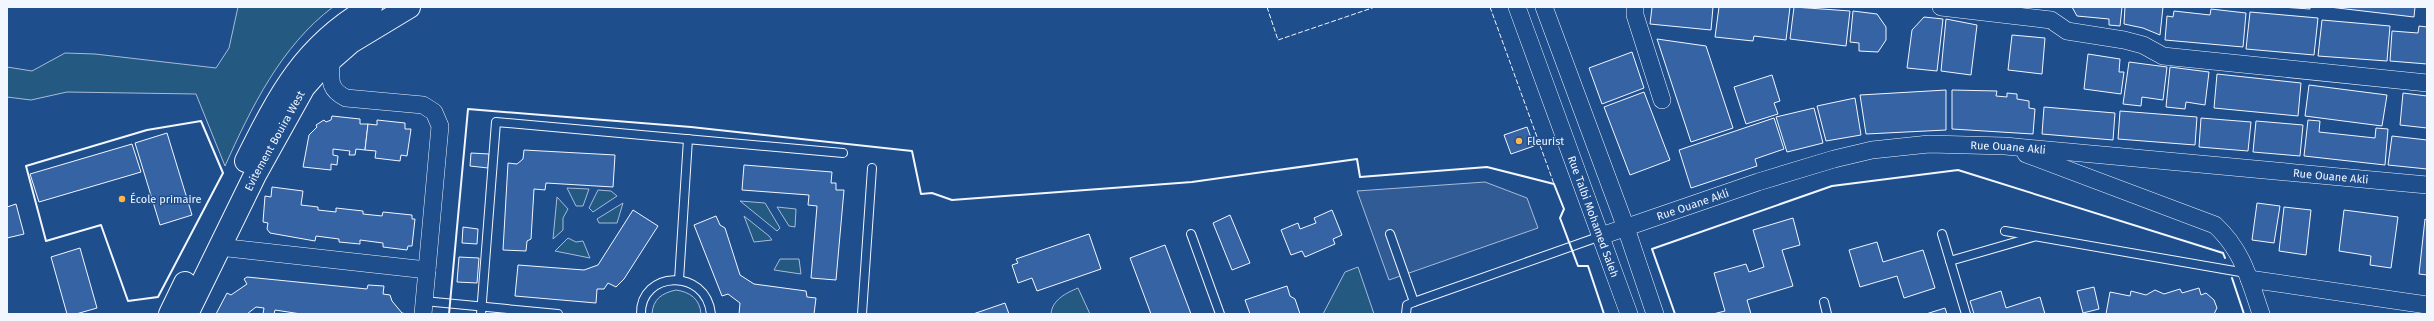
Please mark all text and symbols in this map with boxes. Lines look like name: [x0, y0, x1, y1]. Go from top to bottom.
street label: Evitement Bouira West: [242, 88, 307, 193]
place label: Fleurist: [1527, 135, 1564, 148]
marker: Fleurist: [1514, 136, 1524, 146]
street label: Rue Ouane Akli: [1970, 139, 2046, 156]
street label: Rue Talbi Mohamed Saleh: [1565, 154, 1622, 279]
street label: Rue Ouane Akli: [2293, 166, 2369, 186]
street label: Rue Ouane Akli: [1655, 186, 1731, 223]
place label: École primaire: [130, 192, 202, 206]
marker: École primaire: [117, 194, 127, 204]

